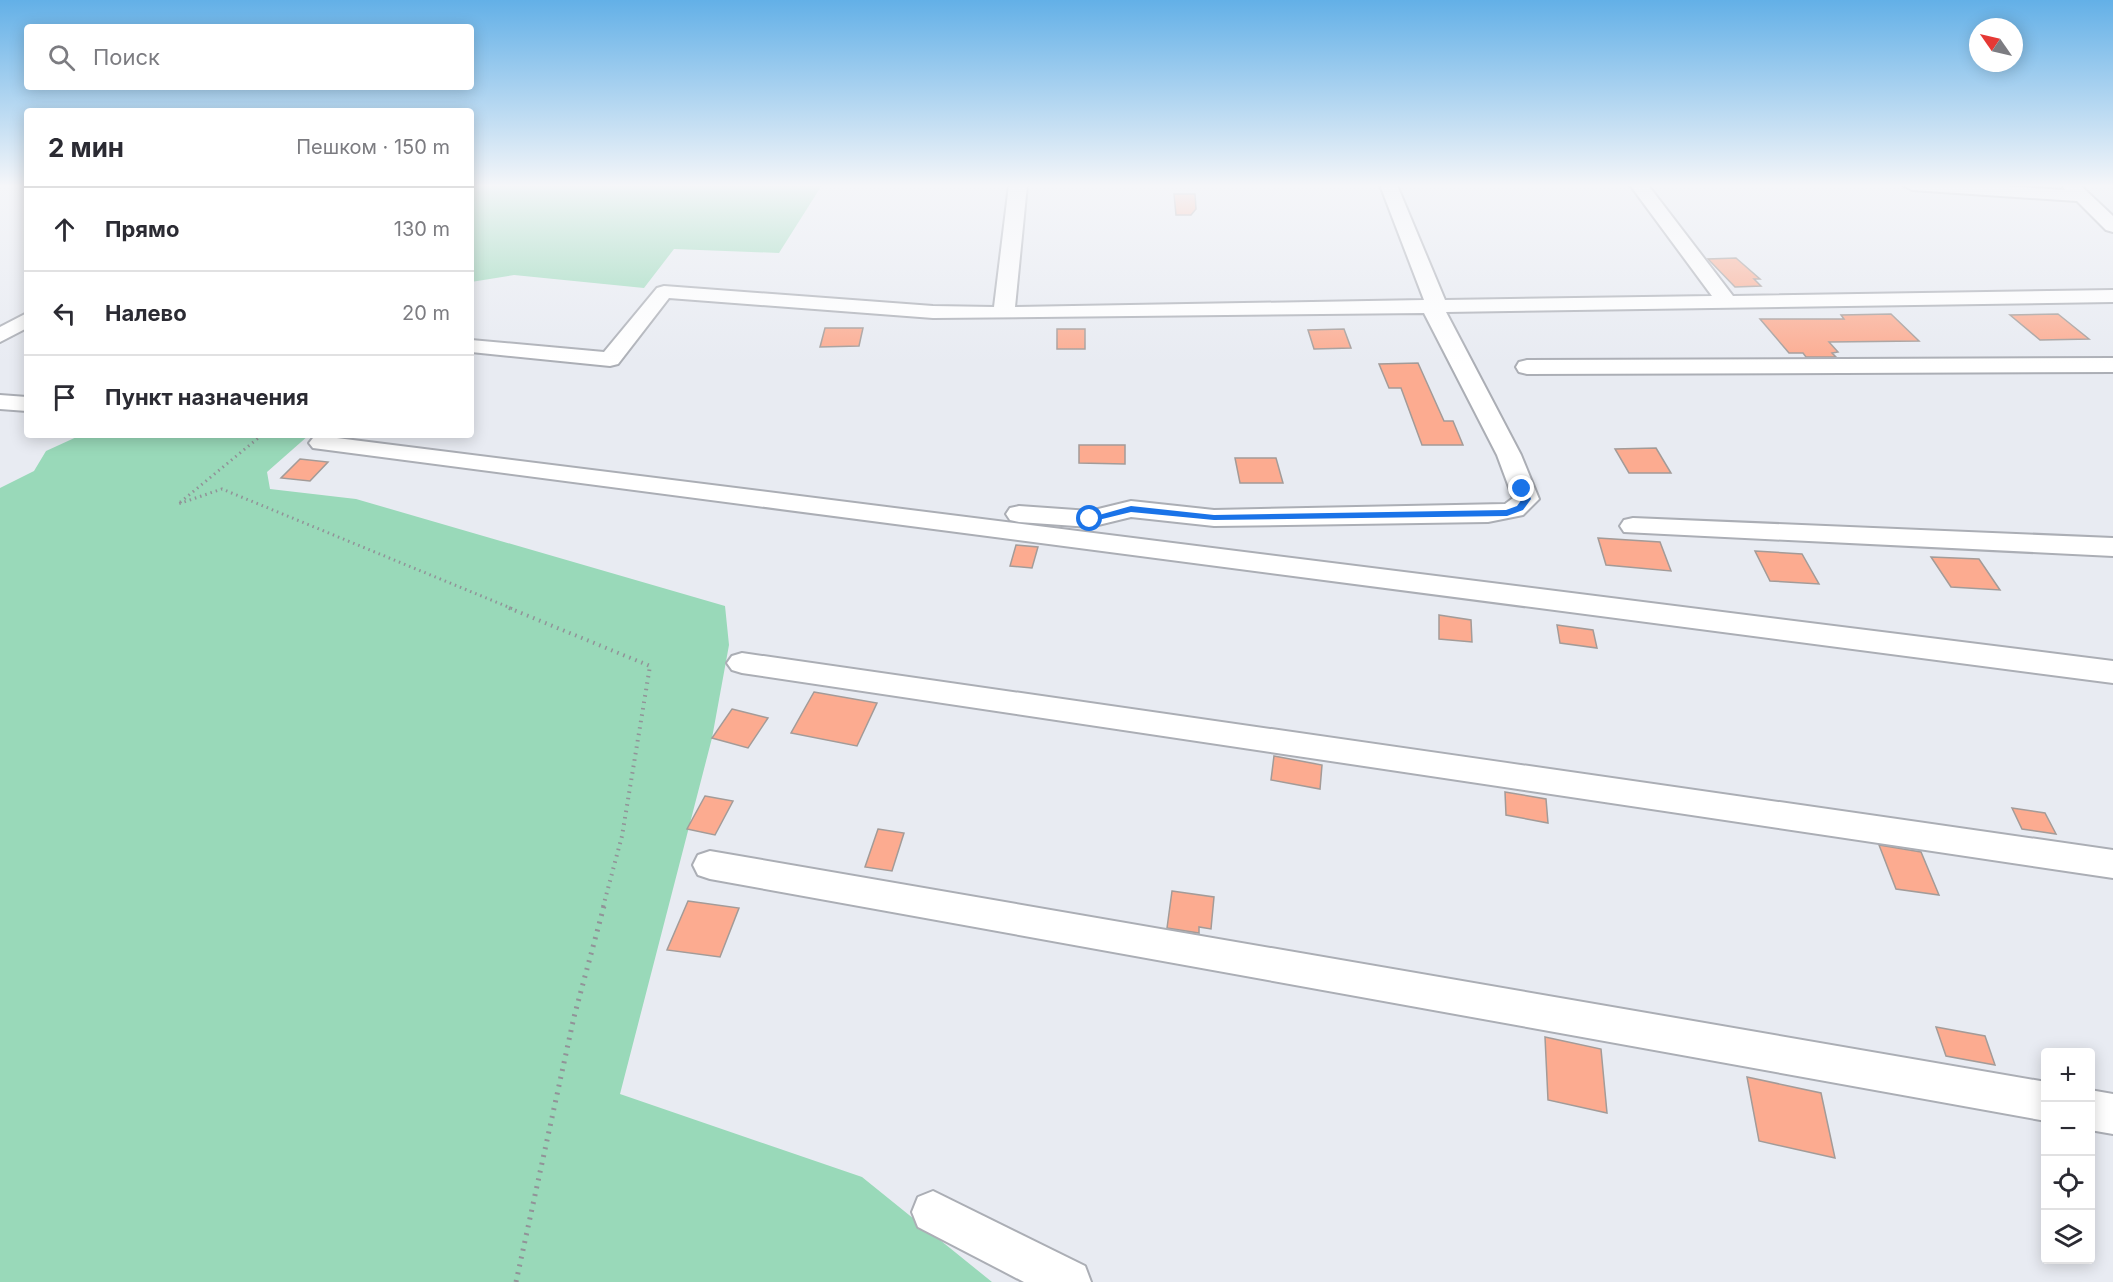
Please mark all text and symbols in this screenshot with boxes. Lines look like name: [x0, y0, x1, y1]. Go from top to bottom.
north arrow: [1969, 18, 2023, 72]
search box: [24, 24, 474, 90]
icon: search: [45, 41, 78, 74]
text: Поиск: [93, 44, 160, 70]
text: 2 мин: [48, 132, 124, 163]
text: Пешком · 150 m: [296, 135, 450, 159]
icon: ahead: [48, 213, 81, 246]
text: Прямо: [105, 216, 179, 242]
text: 130 m: [394, 217, 450, 241]
icon: left: [48, 297, 81, 330]
text: Налево: [105, 300, 187, 326]
text: 20 m: [402, 301, 450, 325]
icon: arrive: [48, 381, 81, 414]
text: Пункт назначения: [105, 384, 309, 410]
route end: [1508, 475, 1534, 501]
route start: [1076, 505, 1102, 531]
map controls: [2041, 1048, 2095, 1264]
button: +: [2041, 1048, 2095, 1102]
button: −: [2041, 1102, 2095, 1156]
button: locate: [2041, 1156, 2095, 1210]
button: layers: [2041, 1210, 2095, 1264]

